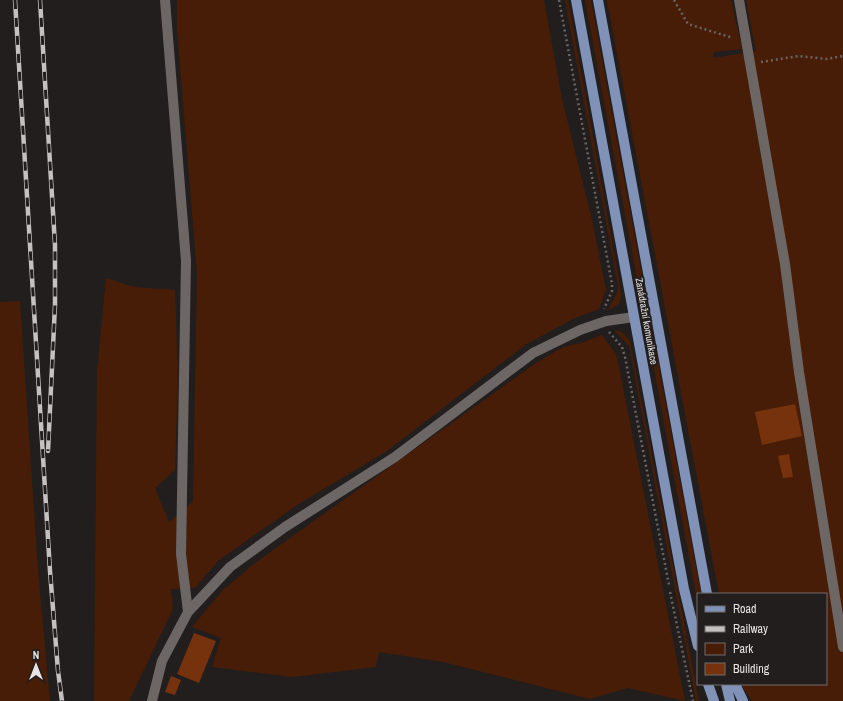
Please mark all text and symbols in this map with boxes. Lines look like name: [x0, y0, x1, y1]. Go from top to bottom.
street label: Zanádražní komunikace: [632, 277, 661, 366]
legend: [697, 593, 827, 685]
text: Road: [733, 601, 757, 617]
text: Railway: [733, 621, 768, 637]
text: Park: [733, 641, 753, 657]
north arrow: [16, 645, 56, 685]
text: N: [33, 648, 39, 662]
text: Building: [733, 661, 770, 677]

